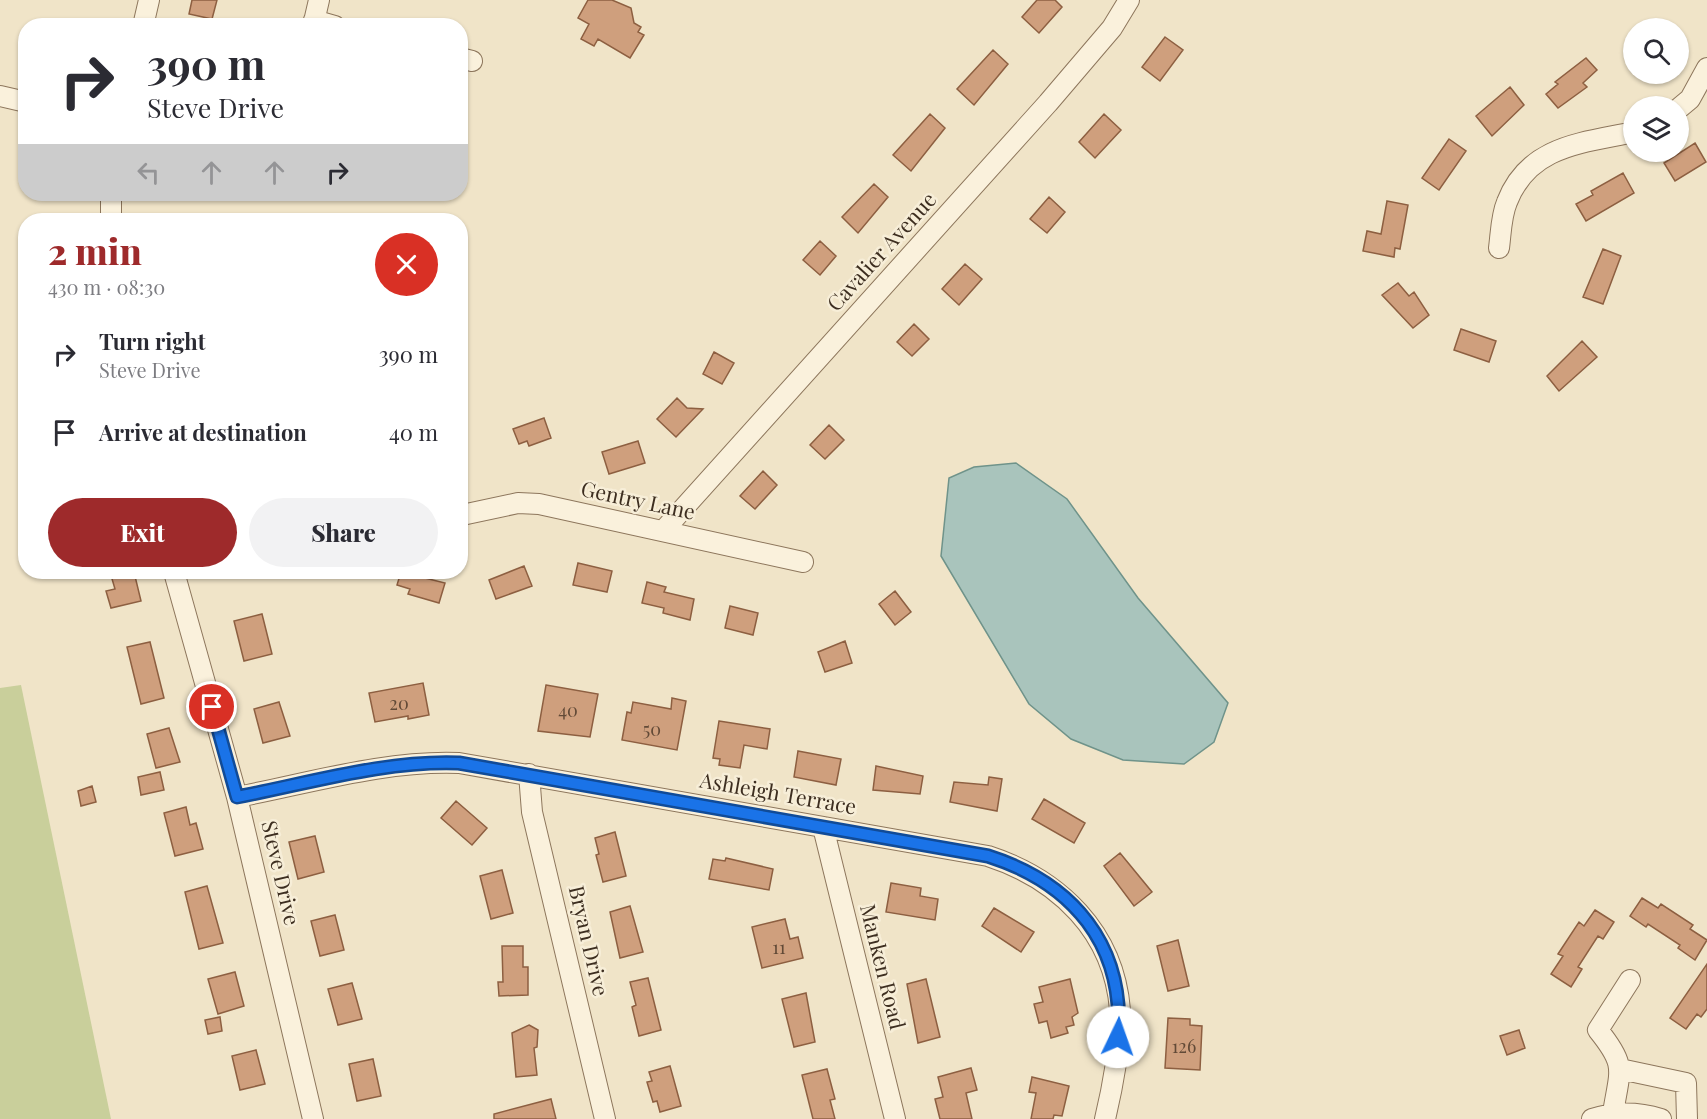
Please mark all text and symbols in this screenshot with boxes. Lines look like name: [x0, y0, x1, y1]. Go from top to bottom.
map controls: [1623, 18, 1689, 162]
button: search: [1623, 18, 1689, 84]
text: 390 m: [147, 35, 266, 91]
icon: right: [48, 42, 126, 120]
text: Steve Drive: [147, 89, 284, 125]
button: layers: [1623, 96, 1689, 162]
icon: left: [132, 156, 165, 189]
icon: ahead: [195, 156, 228, 189]
icon: ahead: [258, 156, 291, 189]
icon: right: [321, 156, 354, 189]
street label: Cavalier Avenue: [820, 185, 941, 316]
text: 2 min: [48, 226, 142, 274]
button: close: [375, 233, 438, 296]
text: 430 m · 08:30: [48, 273, 165, 300]
text: Turn right: [99, 326, 205, 356]
icon: right: [48, 338, 81, 371]
text: 390 m: [379, 339, 438, 369]
text: Steve Drive: [99, 356, 201, 383]
icon: arrive: [48, 416, 81, 449]
text: Arrive at destination: [99, 417, 307, 447]
text: 40 m: [389, 417, 438, 447]
street label: Gentry Lane: [579, 473, 698, 525]
button: Exit: [48, 498, 237, 567]
button: Share: [249, 498, 438, 567]
pin: [186, 681, 237, 732]
icon: arrive: [195, 690, 228, 723]
house number: 20: [389, 691, 409, 715]
house number: 40: [558, 698, 578, 722]
house number: 50: [643, 717, 661, 741]
street label: Ashleigh Terrace: [697, 764, 859, 820]
street label: Steve Drive: [256, 817, 308, 928]
street label: Bryan Drive: [564, 883, 616, 998]
street label: Manken Road: [855, 901, 913, 1032]
house number: 11: [772, 935, 786, 959]
position arrow: [1086, 1005, 1150, 1069]
house number: 126: [1172, 1034, 1196, 1058]

